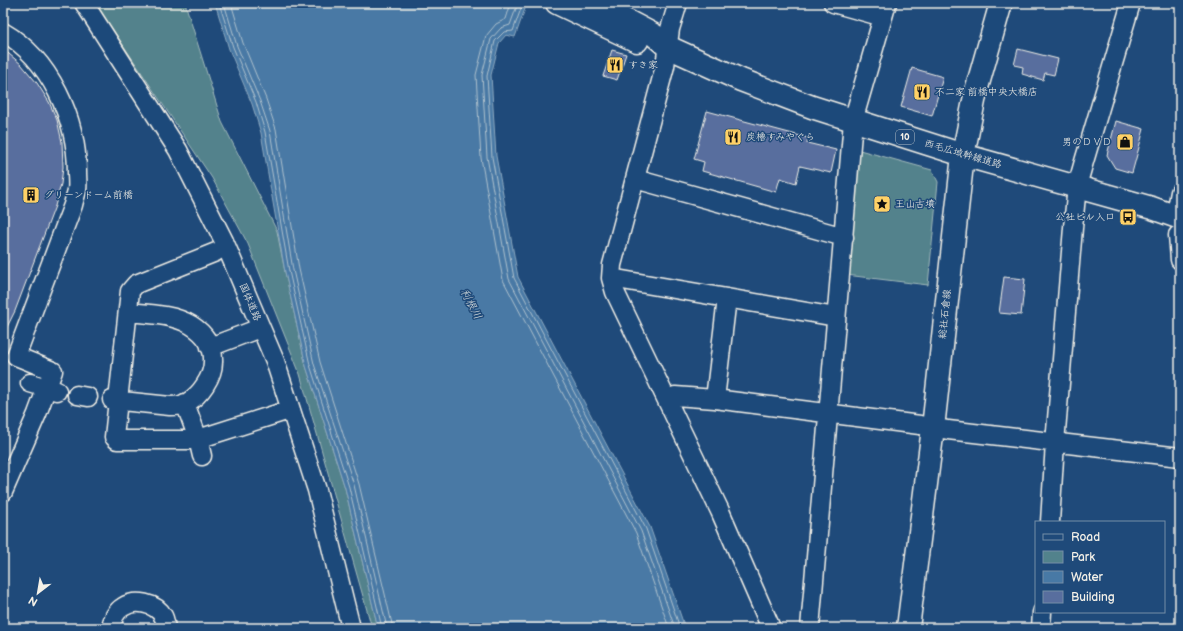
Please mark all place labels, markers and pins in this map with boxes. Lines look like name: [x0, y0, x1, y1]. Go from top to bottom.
restaurant icon: すき家: [605, 55, 625, 75]
place label: すき家: [628, 59, 658, 71]
restaurant icon: 不二家 前橋中央大橋店: [912, 82, 932, 102]
place label: 不二家 前橋中央大橋店: [935, 86, 1038, 98]
restaurant icon: 炭櫓すみやぐら: [723, 127, 743, 147]
place label: 炭櫓すみやぐら: [746, 131, 815, 143]
shop icon: 男のＤＶＤ: [1115, 132, 1135, 152]
place label: 男のＤＶＤ: [1062, 136, 1112, 148]
building icon: グリーンドーム前橋: [21, 185, 41, 205]
place label: グリーンドーム前橋: [44, 189, 133, 201]
place icon: 王山古墳: [872, 194, 892, 214]
place label: 王山古墳: [895, 198, 935, 210]
bus stop icon: 公社ビル入口: [1118, 207, 1138, 227]
place label: 公社ビル入口: [1055, 211, 1115, 223]

